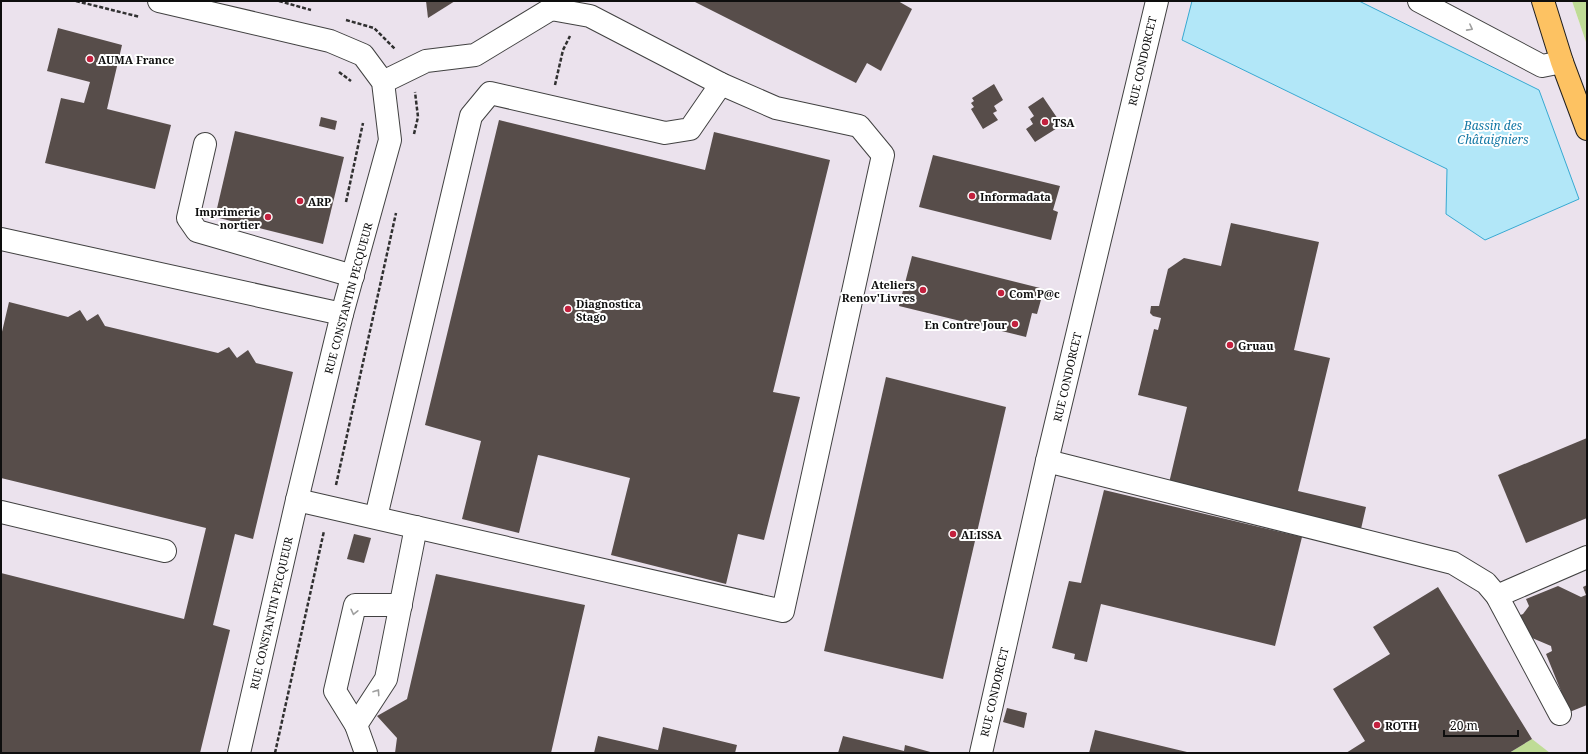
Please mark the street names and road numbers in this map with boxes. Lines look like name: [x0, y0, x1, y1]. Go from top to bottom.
street label: RUE CONDORCET: [1124, 14, 1160, 107]
street label: RUE CONSTANTIN PECQUEUR: [321, 220, 376, 375]
street label: RUE CONDORCET: [1049, 330, 1085, 423]
street label: RUE CONSTANTIN PECQUEUR: [246, 534, 296, 691]
street label: RUE CONDORCET: [976, 645, 1012, 738]

